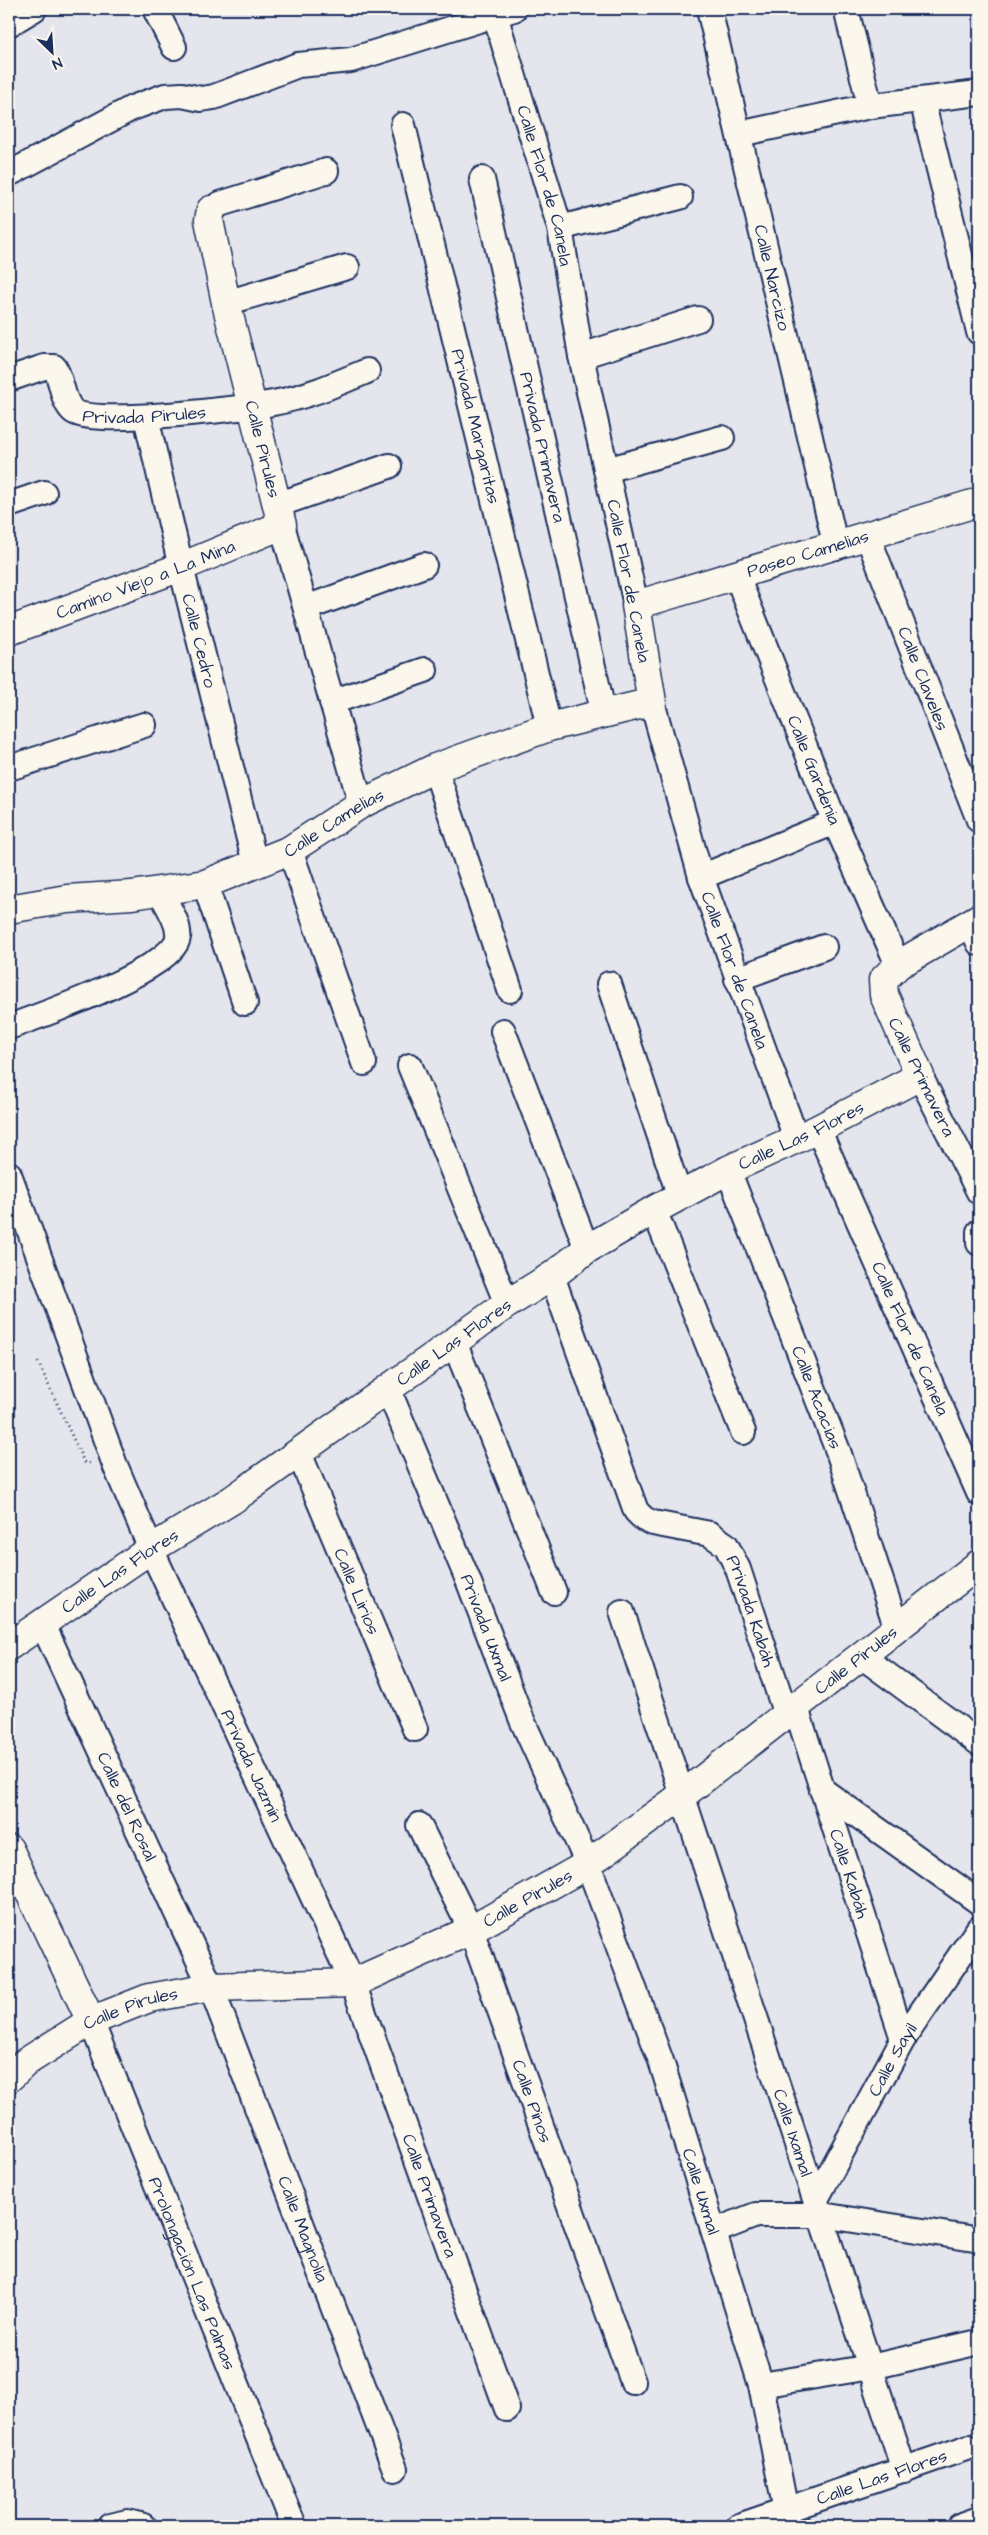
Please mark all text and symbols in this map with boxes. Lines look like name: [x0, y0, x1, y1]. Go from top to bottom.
north arrow: [28, 28, 78, 78]
text: N: [49, 52, 65, 74]
street label: Calle Flor de Canela: [510, 102, 578, 268]
street label: Calle Narcizo: [747, 222, 797, 333]
street label: Privada Margaritas: [445, 346, 506, 507]
street label: Privada Primavera: [513, 369, 572, 525]
street label: Calle Pirules: [238, 398, 287, 500]
street label: Privada Pirules: [81, 400, 207, 430]
street label: Calle Flor de Canela: [600, 497, 657, 665]
street label: Paseo Camelias: [744, 524, 872, 584]
street label: Camino Viejo a La Mina: [52, 534, 239, 625]
street label: Calle Cedro: [175, 591, 223, 691]
street label: Calle Claveles: [891, 623, 955, 734]
street label: Calle Gardenia: [781, 712, 847, 829]
street label: Calle Camelias: [279, 783, 388, 864]
street label: Calle Flor de Canela: [694, 888, 775, 1053]
street label: Calle Primavera: [882, 1013, 961, 1141]
street label: Calle Las Flores: [734, 1095, 869, 1177]
street label: Calle Flor de Canela: [865, 1258, 955, 1420]
street label: Calle Las Flores: [391, 1292, 517, 1392]
street label: Calle Acacias: [785, 1342, 848, 1453]
street label: Calle Las Flores: [56, 1523, 184, 1620]
street label: Calle Lirios: [327, 1544, 386, 1639]
street label: Privada Kabáh: [720, 1551, 781, 1670]
street label: Privada Uxmal: [454, 1571, 518, 1685]
street label: Calle Pirules: [809, 1620, 903, 1701]
street label: Privada Jazmín: [214, 1705, 288, 1826]
street label: Calle del Rosal: [91, 1748, 163, 1865]
street label: Calle Kabáh: [823, 1826, 875, 1922]
street label: Calle Pirules: [478, 1863, 577, 1934]
street label: Calle Pirules: [78, 1981, 180, 2036]
street label: Calle Sayil: [862, 2018, 924, 2101]
street label: Calle Pinos: [505, 2056, 558, 2146]
street label: Calle Ixamal: [767, 2086, 819, 2180]
street label: Calle Primavera: [396, 2130, 463, 2261]
street label: Calle Uxmal: [676, 2145, 726, 2238]
street label: Calle Magnolia: [271, 2172, 334, 2286]
street label: Prolongación Las Palmas: [142, 2173, 242, 2374]
street label: Calle Las Flores: [813, 2443, 951, 2511]

